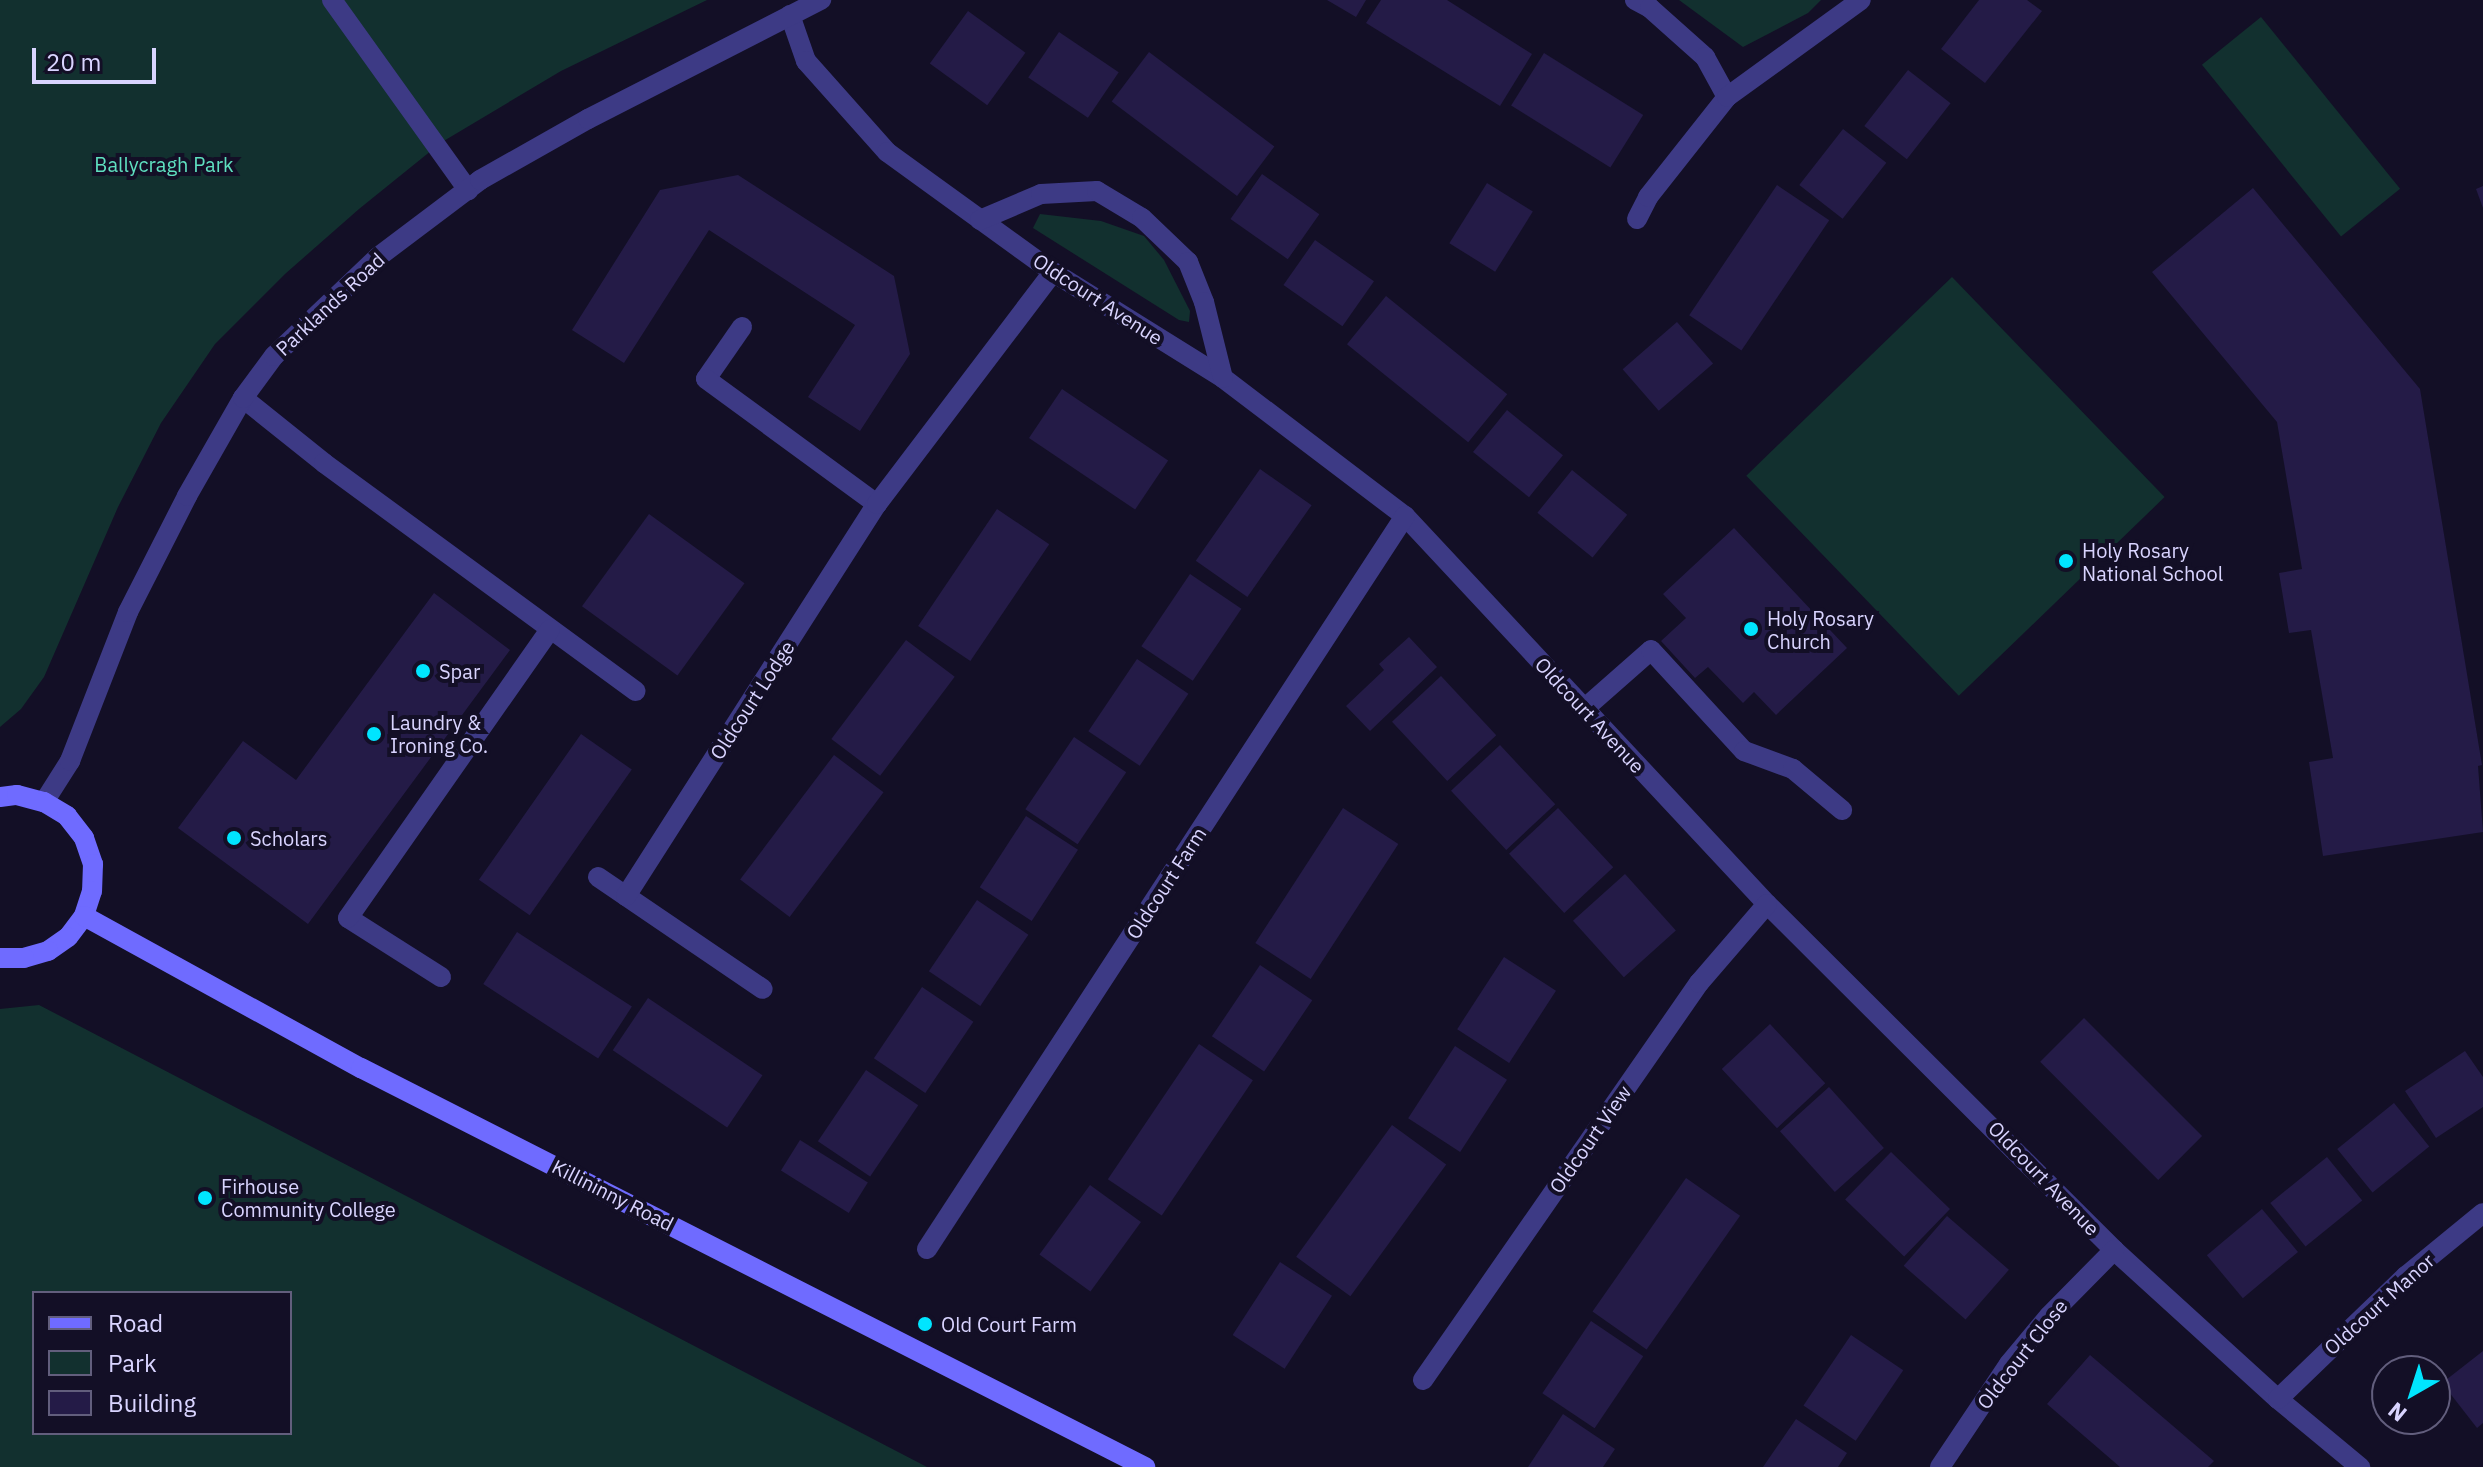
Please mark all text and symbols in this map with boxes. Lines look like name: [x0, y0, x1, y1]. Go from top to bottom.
scale bar: [36, 32, 160, 82]
text: 20 m: [46, 46, 101, 78]
park label: Ballycragh Park: [94, 152, 234, 176]
street label: Parklands Road: [271, 247, 389, 361]
street label: Oldcourt Avenue: [1029, 248, 1167, 350]
place label: Holy Rosary National School: [2082, 538, 2223, 585]
marker: Holy Rosary National School: [2057, 552, 2075, 570]
place label: Holy Rosary Church: [1767, 606, 1874, 653]
marker: Holy Rosary Church: [1742, 620, 1760, 638]
street label: Oldcourt Lodge: [705, 636, 799, 764]
street label: Oldcourt Avenue: [1530, 652, 1650, 778]
place label: Spar: [439, 659, 480, 683]
marker: Spar: [414, 662, 432, 680]
place label: Laundry & Ironing Co.: [390, 710, 488, 757]
marker: Laundry & Ironing Co.: [365, 725, 383, 743]
street label: Oldcourt Farm: [1121, 822, 1211, 944]
place label: Scholars: [250, 826, 327, 850]
marker: Scholars: [225, 829, 243, 847]
street label: Oldcourt View: [1544, 1080, 1636, 1198]
street label: Oldcourt Avenue: [1983, 1116, 2105, 1240]
street label: Killininny Road: [548, 1154, 678, 1236]
place label: Firhouse Community College: [221, 1174, 396, 1221]
marker: Firhouse Community College: [196, 1189, 214, 1207]
street label: Oldcourt Manor: [2319, 1248, 2439, 1360]
legend: [32, 1291, 292, 1435]
street label: Oldcourt Close: [1972, 1294, 2072, 1414]
text: Road: [108, 1307, 163, 1339]
place label: Old Court Farm: [941, 1312, 1077, 1336]
marker: Old Court Farm: [916, 1315, 934, 1333]
text: Park: [108, 1347, 157, 1379]
north arrow: [2371, 1355, 2451, 1435]
text: Building: [108, 1387, 196, 1419]
text: N: [2382, 1396, 2412, 1429]

